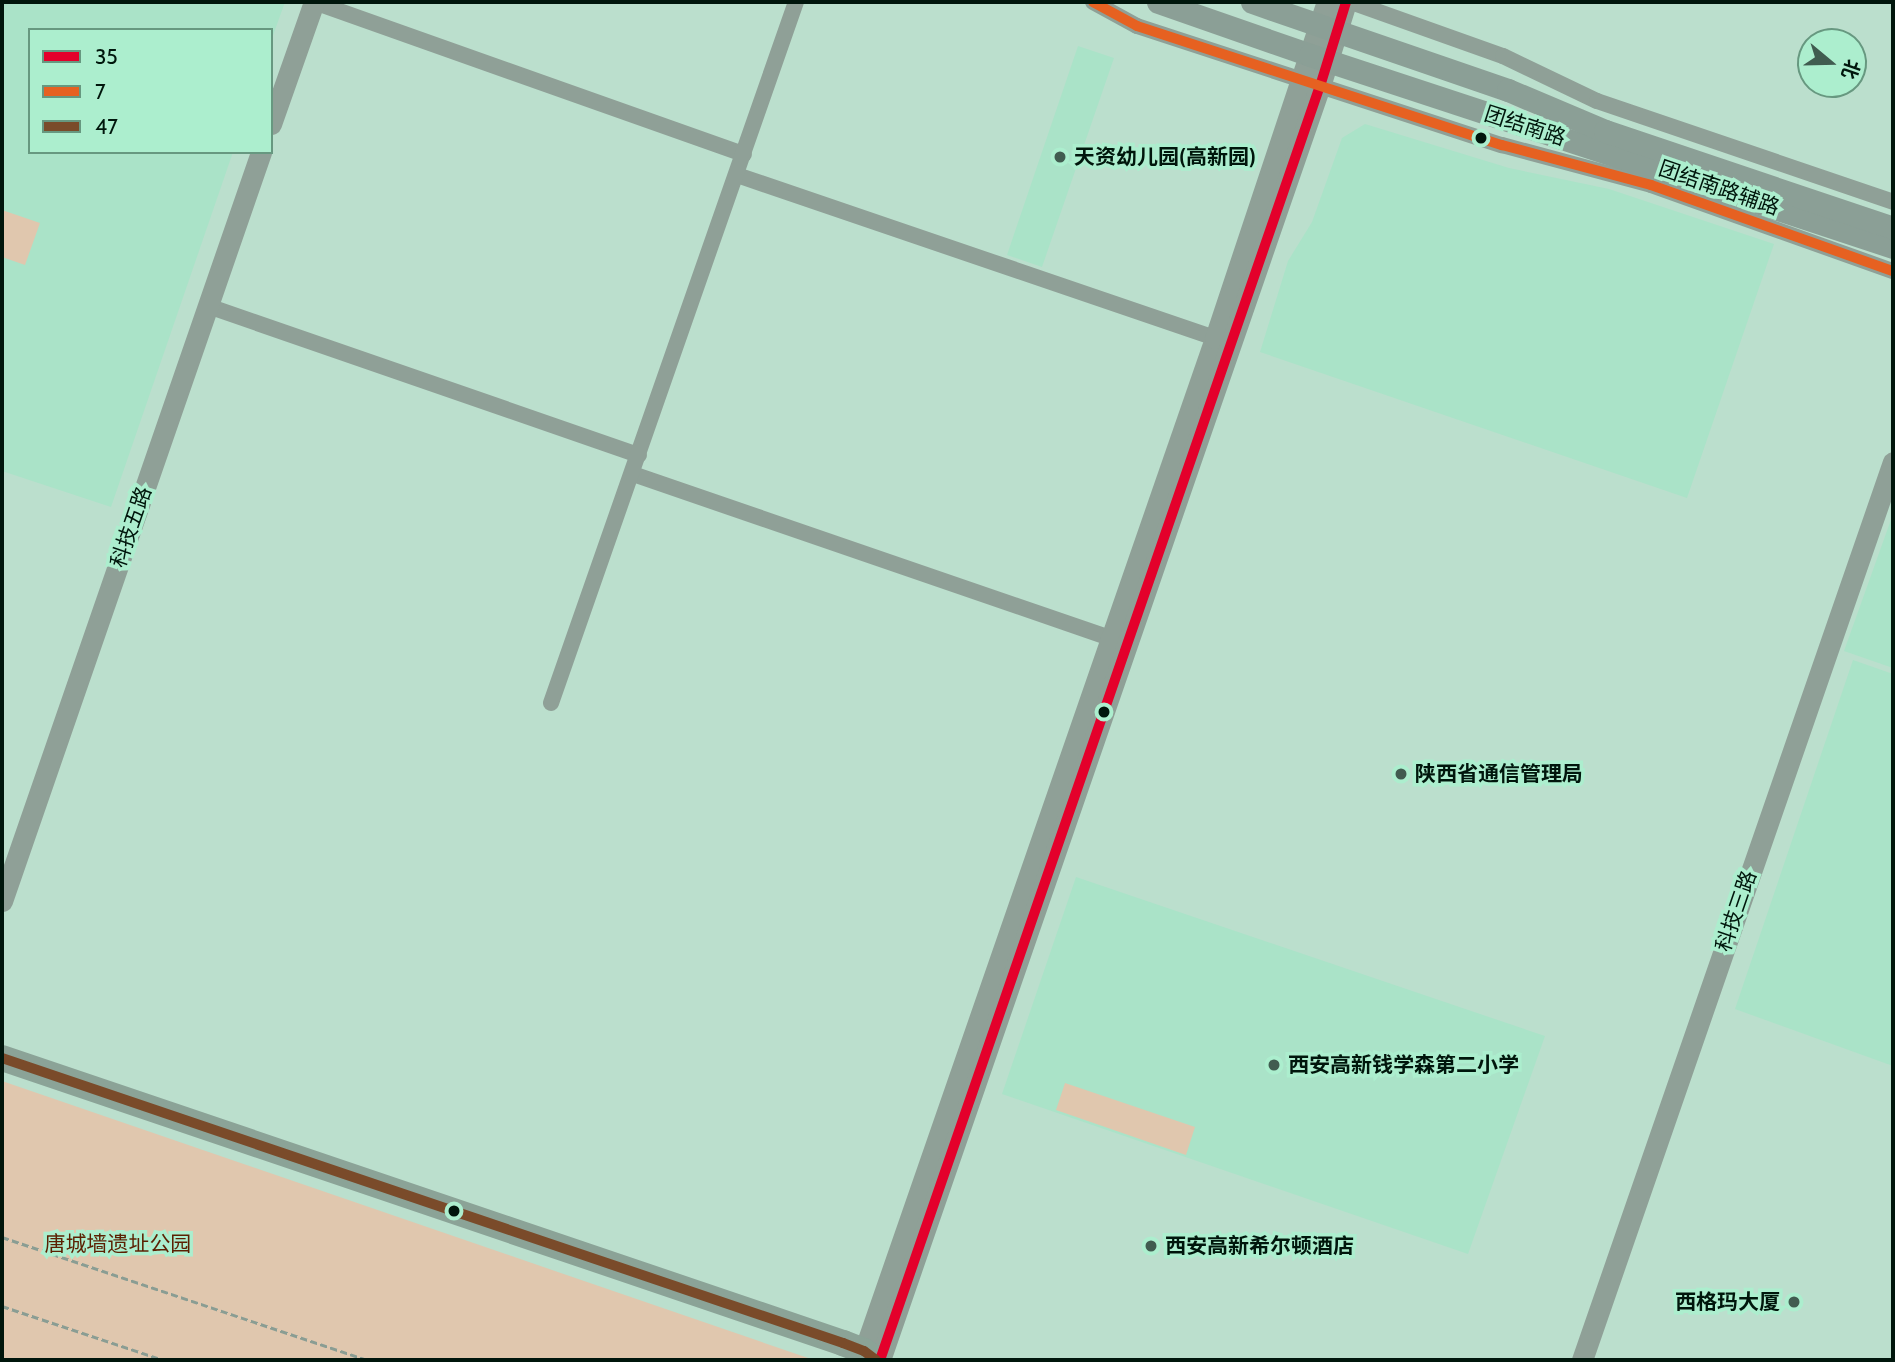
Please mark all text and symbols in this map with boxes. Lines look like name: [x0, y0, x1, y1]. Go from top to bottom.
legend: [28, 28, 273, 154]
north arrow: [1797, 28, 1867, 98]
text: 35: [95, 44, 118, 69]
text: 北: [1836, 57, 1864, 82]
text: 7: [95, 79, 106, 104]
street label: 团结南路: [1481, 101, 1569, 151]
text: 47: [95, 114, 118, 139]
unlabelled marker: [1474, 131, 1488, 145]
place label: 天资幼儿园(高新园): [1074, 144, 1256, 170]
marker: 天资幼儿园(高新园): [1052, 149, 1068, 165]
street label: 团结南路辅路: [1655, 156, 1783, 220]
street label: 科技五路: [105, 483, 157, 571]
unlabelled marker: [1097, 705, 1111, 719]
place label: 陕西省通信管理局: [1415, 761, 1583, 787]
marker: 陕西省通信管理局: [1393, 766, 1409, 782]
street label: 科技三路: [1710, 867, 1762, 955]
place label: 西安高新钱学森第二小学: [1288, 1052, 1519, 1078]
marker: 西安高新钱学森第二小学: [1266, 1057, 1282, 1073]
unlabelled marker: [447, 1204, 461, 1218]
park label: 唐城墙遗址公园: [45, 1231, 191, 1257]
place label: 西安高新希尔顿酒店: [1165, 1233, 1354, 1259]
marker: 西安高新希尔顿酒店: [1143, 1238, 1159, 1254]
place label: 西格玛大厦: [1675, 1289, 1780, 1315]
marker: 西格玛大厦: [1786, 1294, 1802, 1310]

